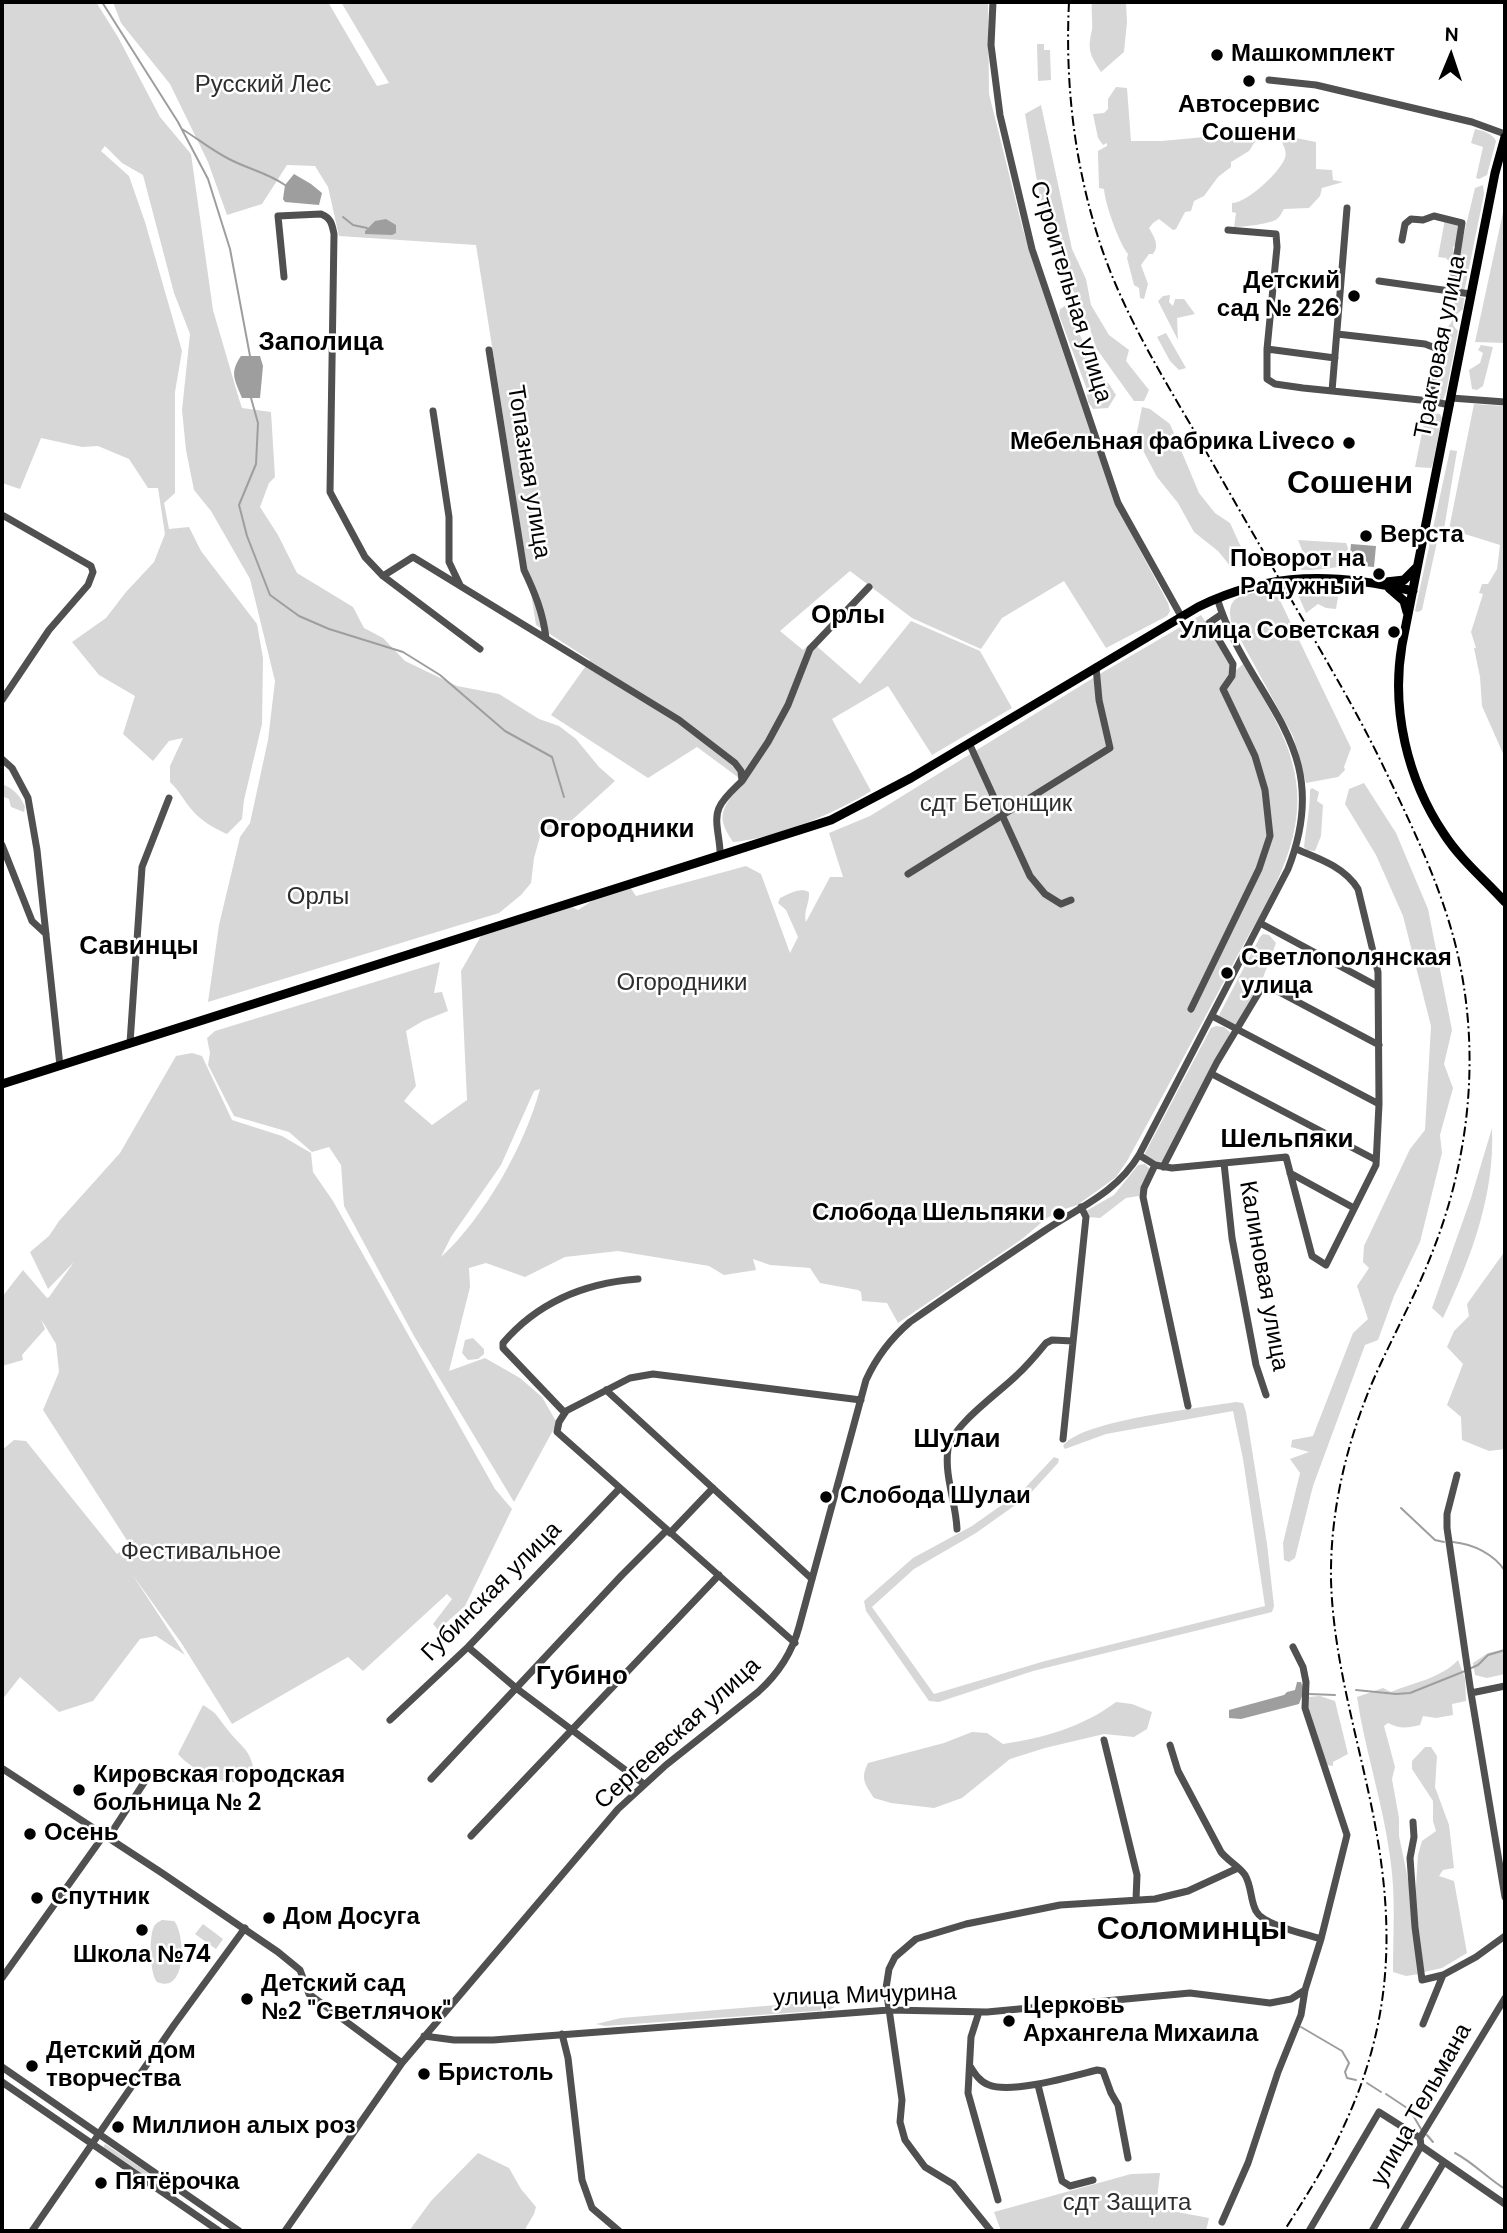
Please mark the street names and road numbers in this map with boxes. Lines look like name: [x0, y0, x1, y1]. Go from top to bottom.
street label: Строительная улица: [1023, 178, 1117, 406]
street label: Трактовая улица: [1409, 253, 1473, 441]
street label: Топазная улица: [500, 383, 556, 561]
street label: Калиновая улица: [1232, 1179, 1294, 1373]
street label: Губинская улица: [416, 1516, 568, 1668]
street label: Сергеевская улица: [589, 1652, 767, 1816]
street label: улица Мичурина: [773, 1978, 957, 2014]
street label: улица Тельмана: [1365, 2019, 1479, 2191]

